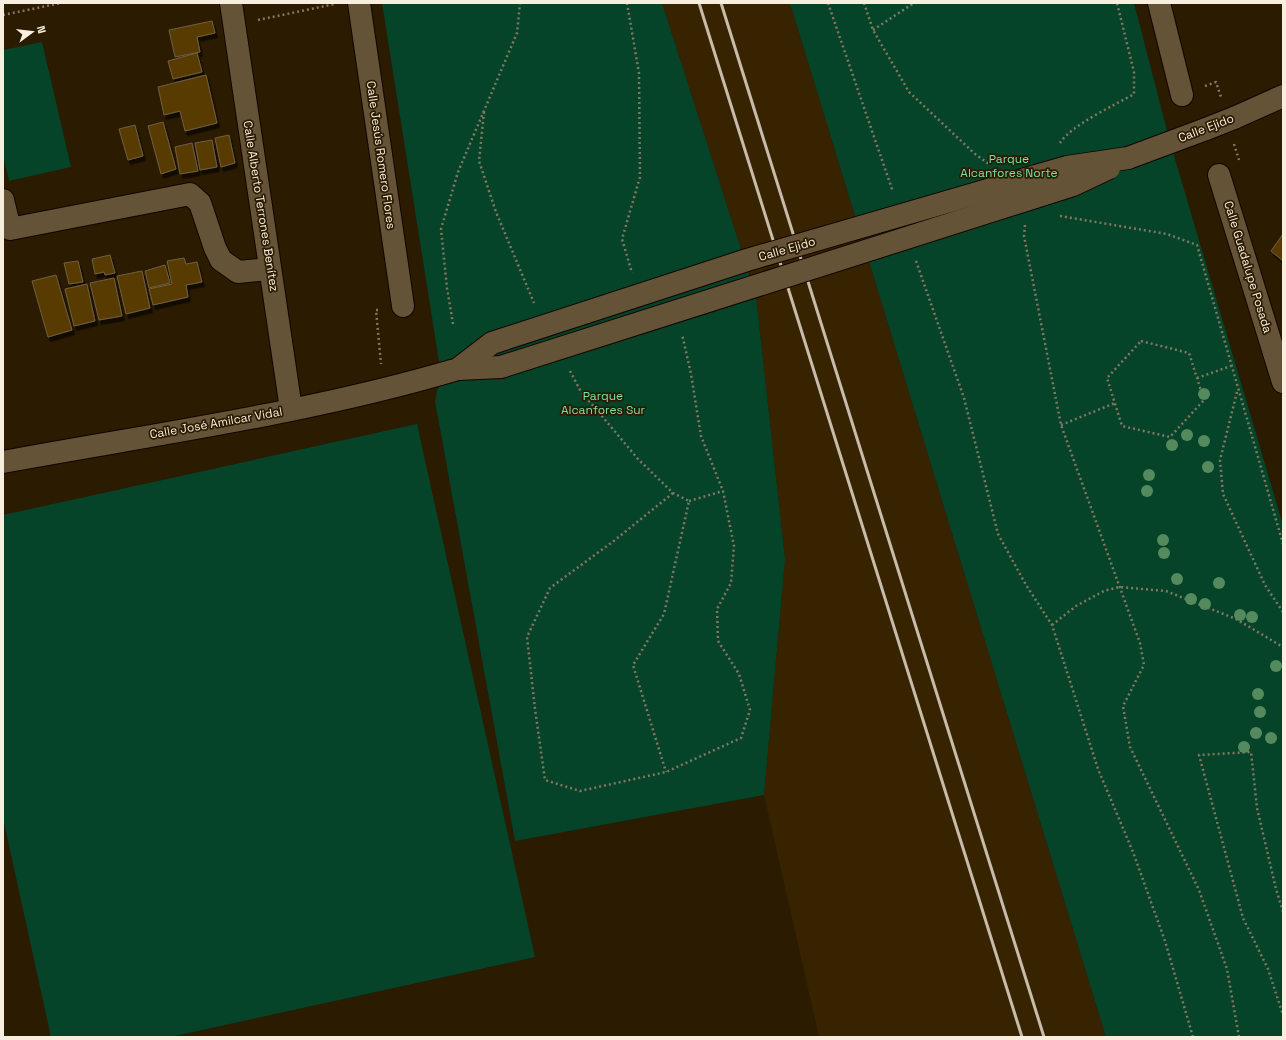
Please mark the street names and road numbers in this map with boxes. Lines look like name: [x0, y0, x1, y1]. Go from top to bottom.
street label: Calle Jesús Romero Flores: [363, 80, 399, 230]
street label: Calle Ejido: [1176, 110, 1236, 146]
street label: Calle Alberto Terrones Benítez: [240, 119, 282, 293]
street label: Calle Guadalupe Posada: [1220, 199, 1276, 335]
street label: Calle Ejido: [757, 233, 817, 265]
street label: Calle José Amilcar Vidal: [148, 403, 284, 443]

